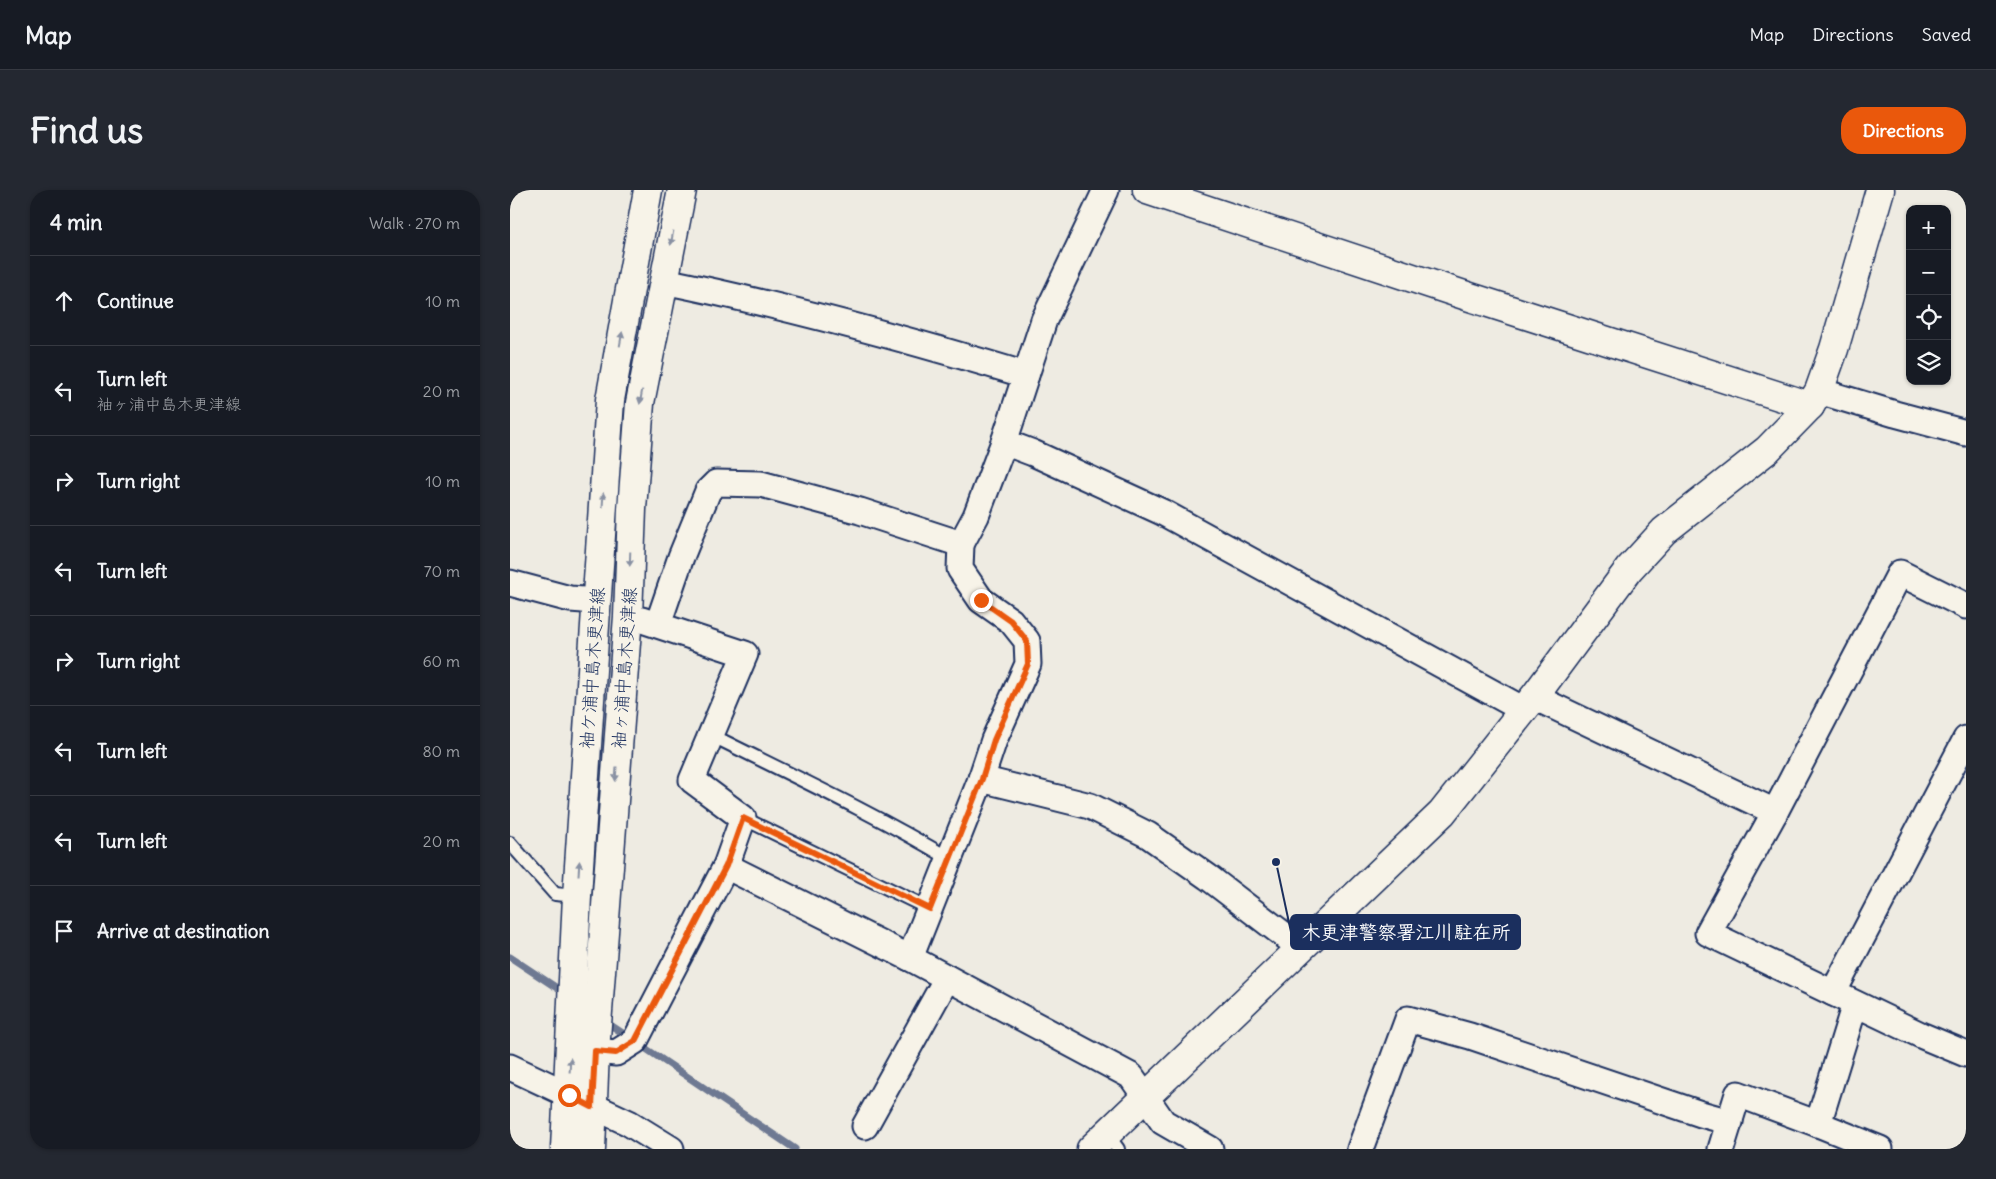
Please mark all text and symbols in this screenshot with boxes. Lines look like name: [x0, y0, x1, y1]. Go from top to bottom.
text: Map: [25, 20, 72, 50]
text: Map: [1749, 23, 1784, 46]
text: Directions: [1812, 23, 1894, 46]
text: Saved: [1922, 23, 1971, 46]
button: Directions: [1841, 107, 1966, 154]
text: Find us: [30, 108, 143, 152]
map controls: [1906, 205, 1951, 385]
button: +: [1906, 205, 1951, 250]
text: 4 min: [50, 209, 102, 236]
text: Walk · 270 m: [369, 213, 460, 233]
one-way arrow: [668, 230, 676, 246]
button: −: [1906, 250, 1951, 295]
icon: ahead: [50, 287, 78, 315]
text: Continue: [97, 289, 174, 313]
text: 10 m: [425, 291, 460, 311]
button: locate: [1906, 295, 1951, 340]
one-way arrow: [617, 330, 625, 346]
button: layers: [1906, 340, 1951, 385]
text: Turn left: [97, 367, 167, 391]
icon: left: [50, 377, 78, 405]
text: 20 m: [423, 381, 460, 401]
one-way arrow: [636, 390, 644, 406]
text: 袖ヶ浦中島木更津線: [97, 394, 241, 414]
icon: right: [50, 467, 78, 495]
text: Turn right: [97, 469, 180, 493]
text: 10 m: [425, 471, 460, 491]
one-way arrow: [600, 492, 608, 508]
one-way arrow: [626, 552, 634, 568]
icon: left: [50, 557, 78, 585]
text: Turn left: [97, 559, 167, 583]
text: 70 m: [424, 561, 460, 581]
street label: 袖ケ浦中島木更津線: [575, 586, 609, 750]
street label: 袖ヶ浦中島木更津線: [607, 586, 641, 750]
route end: [970, 589, 993, 612]
icon: right: [50, 647, 78, 675]
text: Turn right: [97, 649, 180, 673]
text: 60 m: [422, 651, 460, 671]
icon: left: [50, 737, 78, 765]
text: Turn left: [97, 739, 167, 763]
text: 80 m: [422, 741, 460, 761]
one-way arrow: [612, 766, 620, 782]
icon: left: [50, 827, 78, 855]
text: Turn left: [97, 829, 167, 853]
text: 20 m: [423, 831, 460, 851]
one-way arrow: [576, 860, 584, 876]
callout: 木更津警察署江川駐在所: [1291, 915, 1520, 949]
icon: arrive: [50, 917, 78, 945]
text: Arrive at destination: [97, 919, 270, 943]
text: 木更津警察署江川駐在所: [1301, 920, 1511, 944]
one-way arrow: [566, 1057, 574, 1073]
route start: [558, 1084, 581, 1107]

